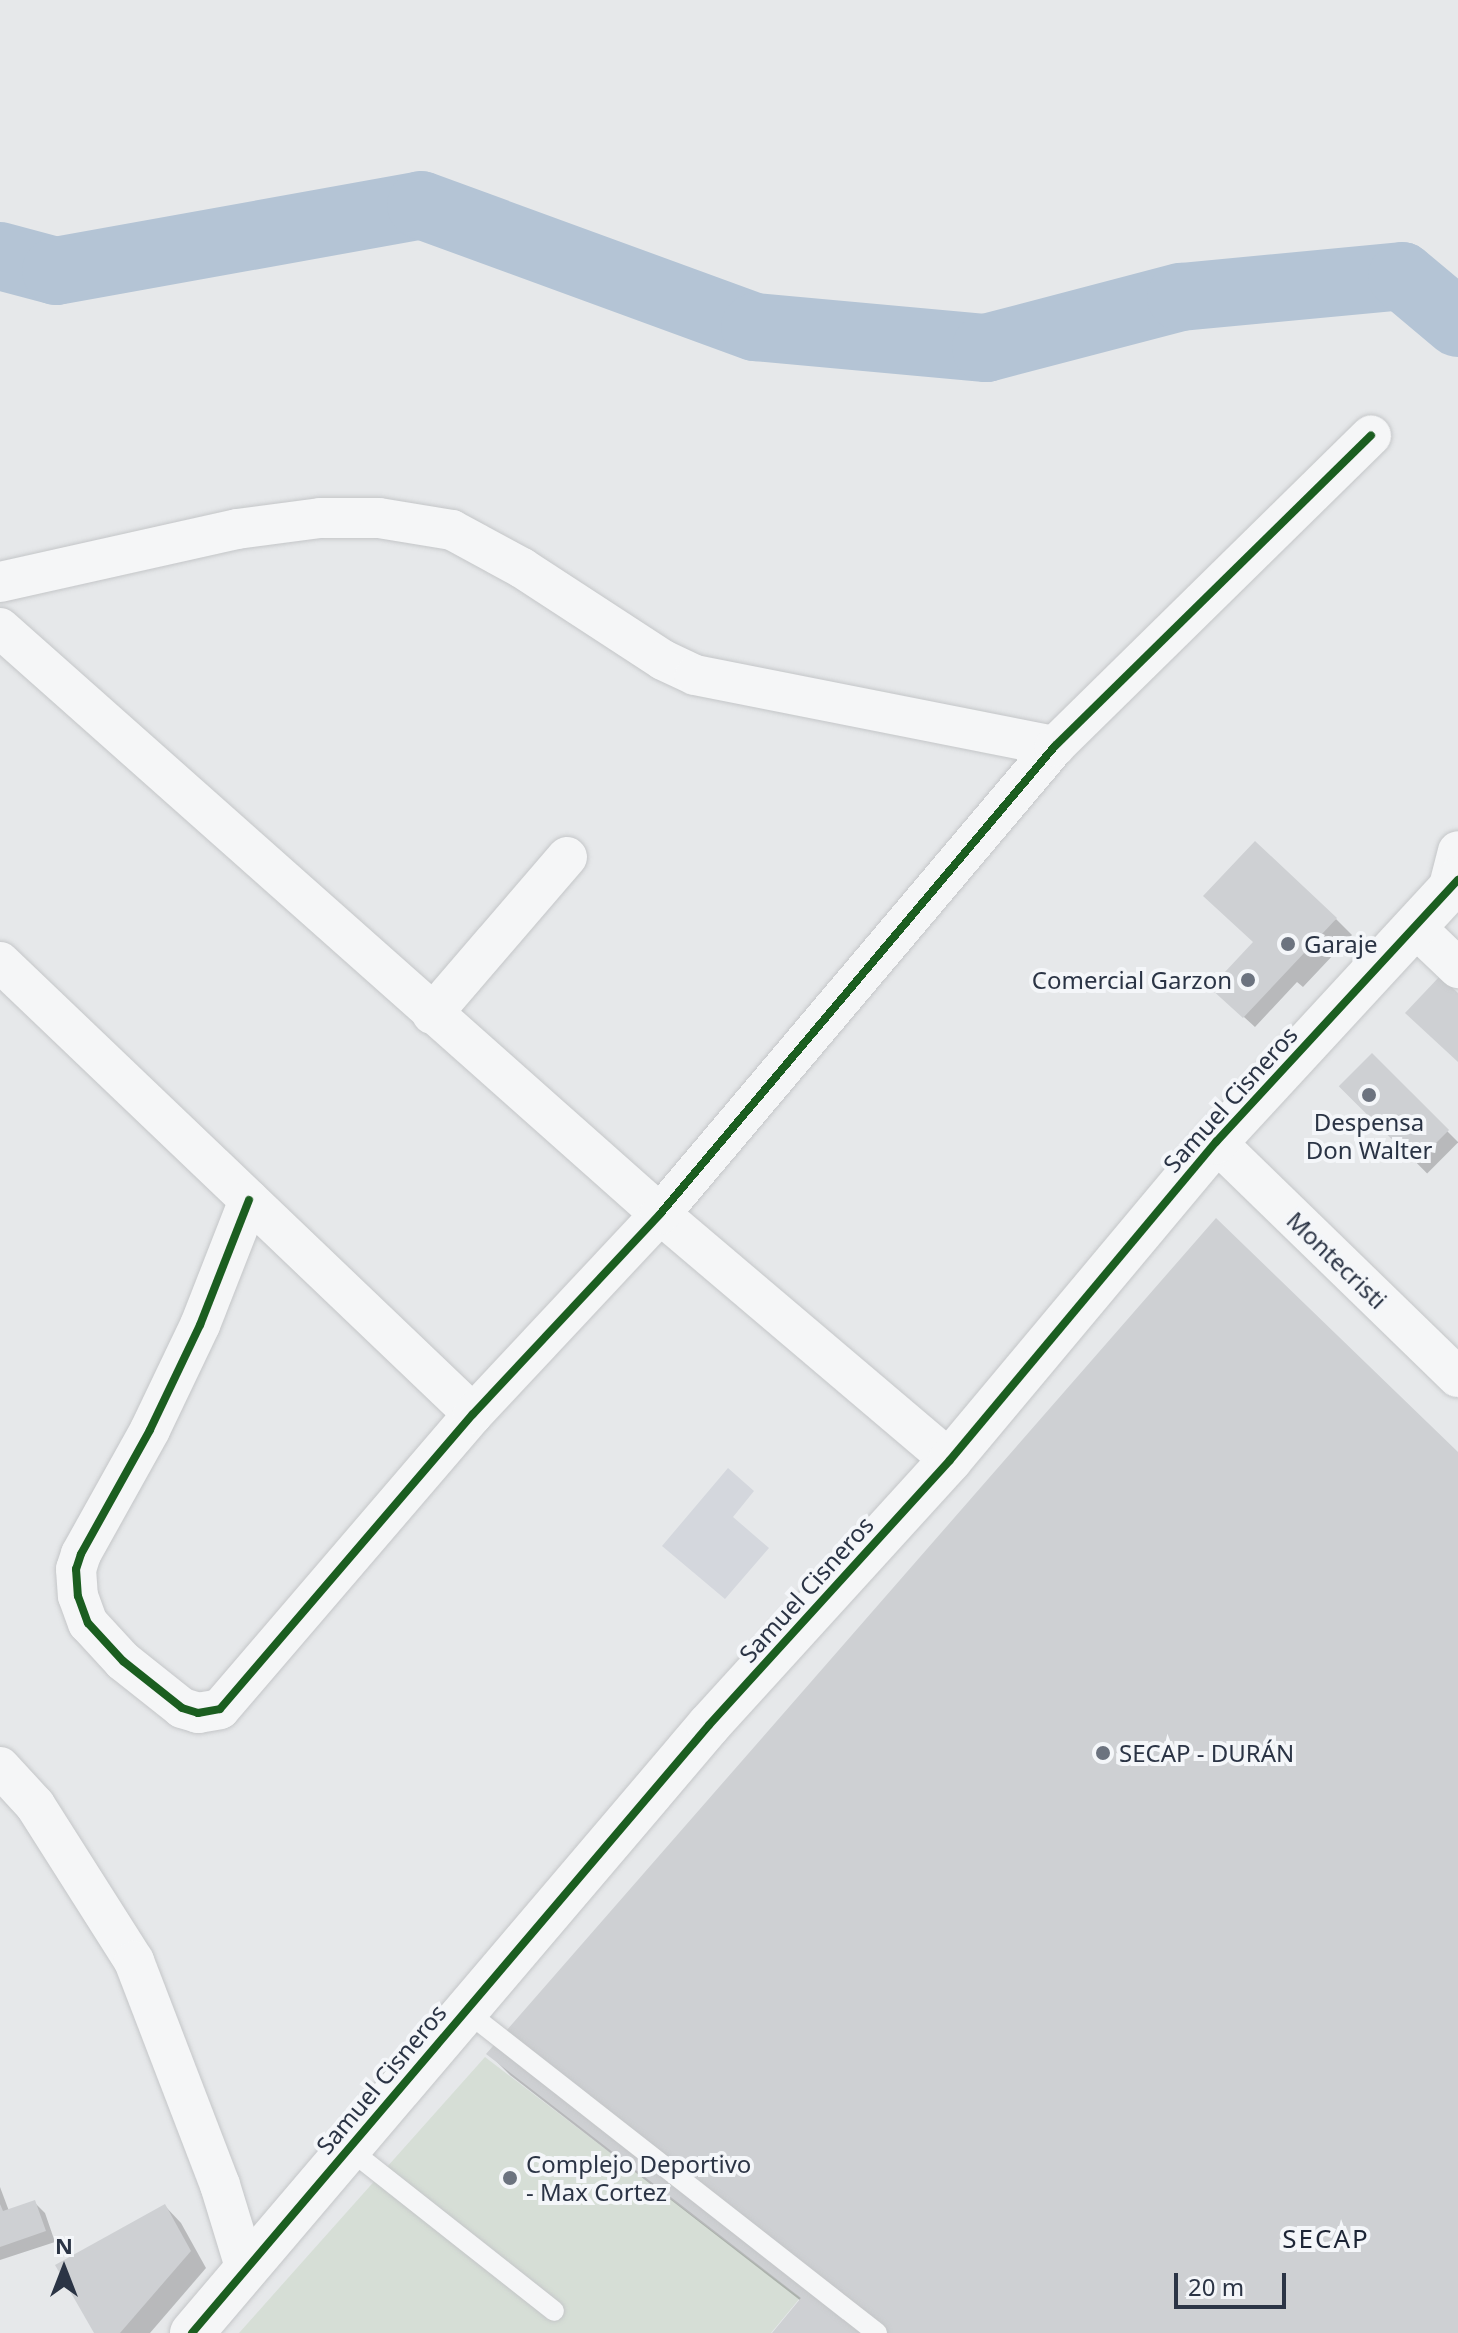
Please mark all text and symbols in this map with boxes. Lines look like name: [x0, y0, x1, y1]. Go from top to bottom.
place label: Garaje: [1304, 930, 1378, 958]
marker: Garaje: [1279, 935, 1297, 953]
place label: Comercial Garzon: [1032, 966, 1232, 994]
marker: Comercial Garzon: [1239, 971, 1257, 989]
street label: Samuel Cisneros: [1157, 1020, 1303, 1178]
marker: Despensa Don Walter: [1360, 1086, 1378, 1104]
place label: Despensa Don Walter: [1306, 1108, 1432, 1164]
street label: Montecristi: [1281, 1205, 1393, 1315]
street label: Samuel Cisneros: [733, 1510, 879, 1668]
place label: SECAP - DURÁN: [1119, 1739, 1294, 1767]
marker: SECAP - DURÁN: [1094, 1744, 1112, 1762]
street label: Samuel Cisneros: [310, 1998, 452, 2160]
place label: Complejo Deportivo - Max Cortez: [526, 2150, 751, 2206]
marker: Complejo Deportivo - Max Cortez: [501, 2169, 519, 2187]
district label: SECAP: [1282, 2223, 1370, 2255]
north arrow: [24, 2229, 104, 2309]
text: N: [55, 2230, 73, 2260]
scale bar: [1178, 2257, 1290, 2307]
text: 20 m: [1188, 2270, 1244, 2303]

